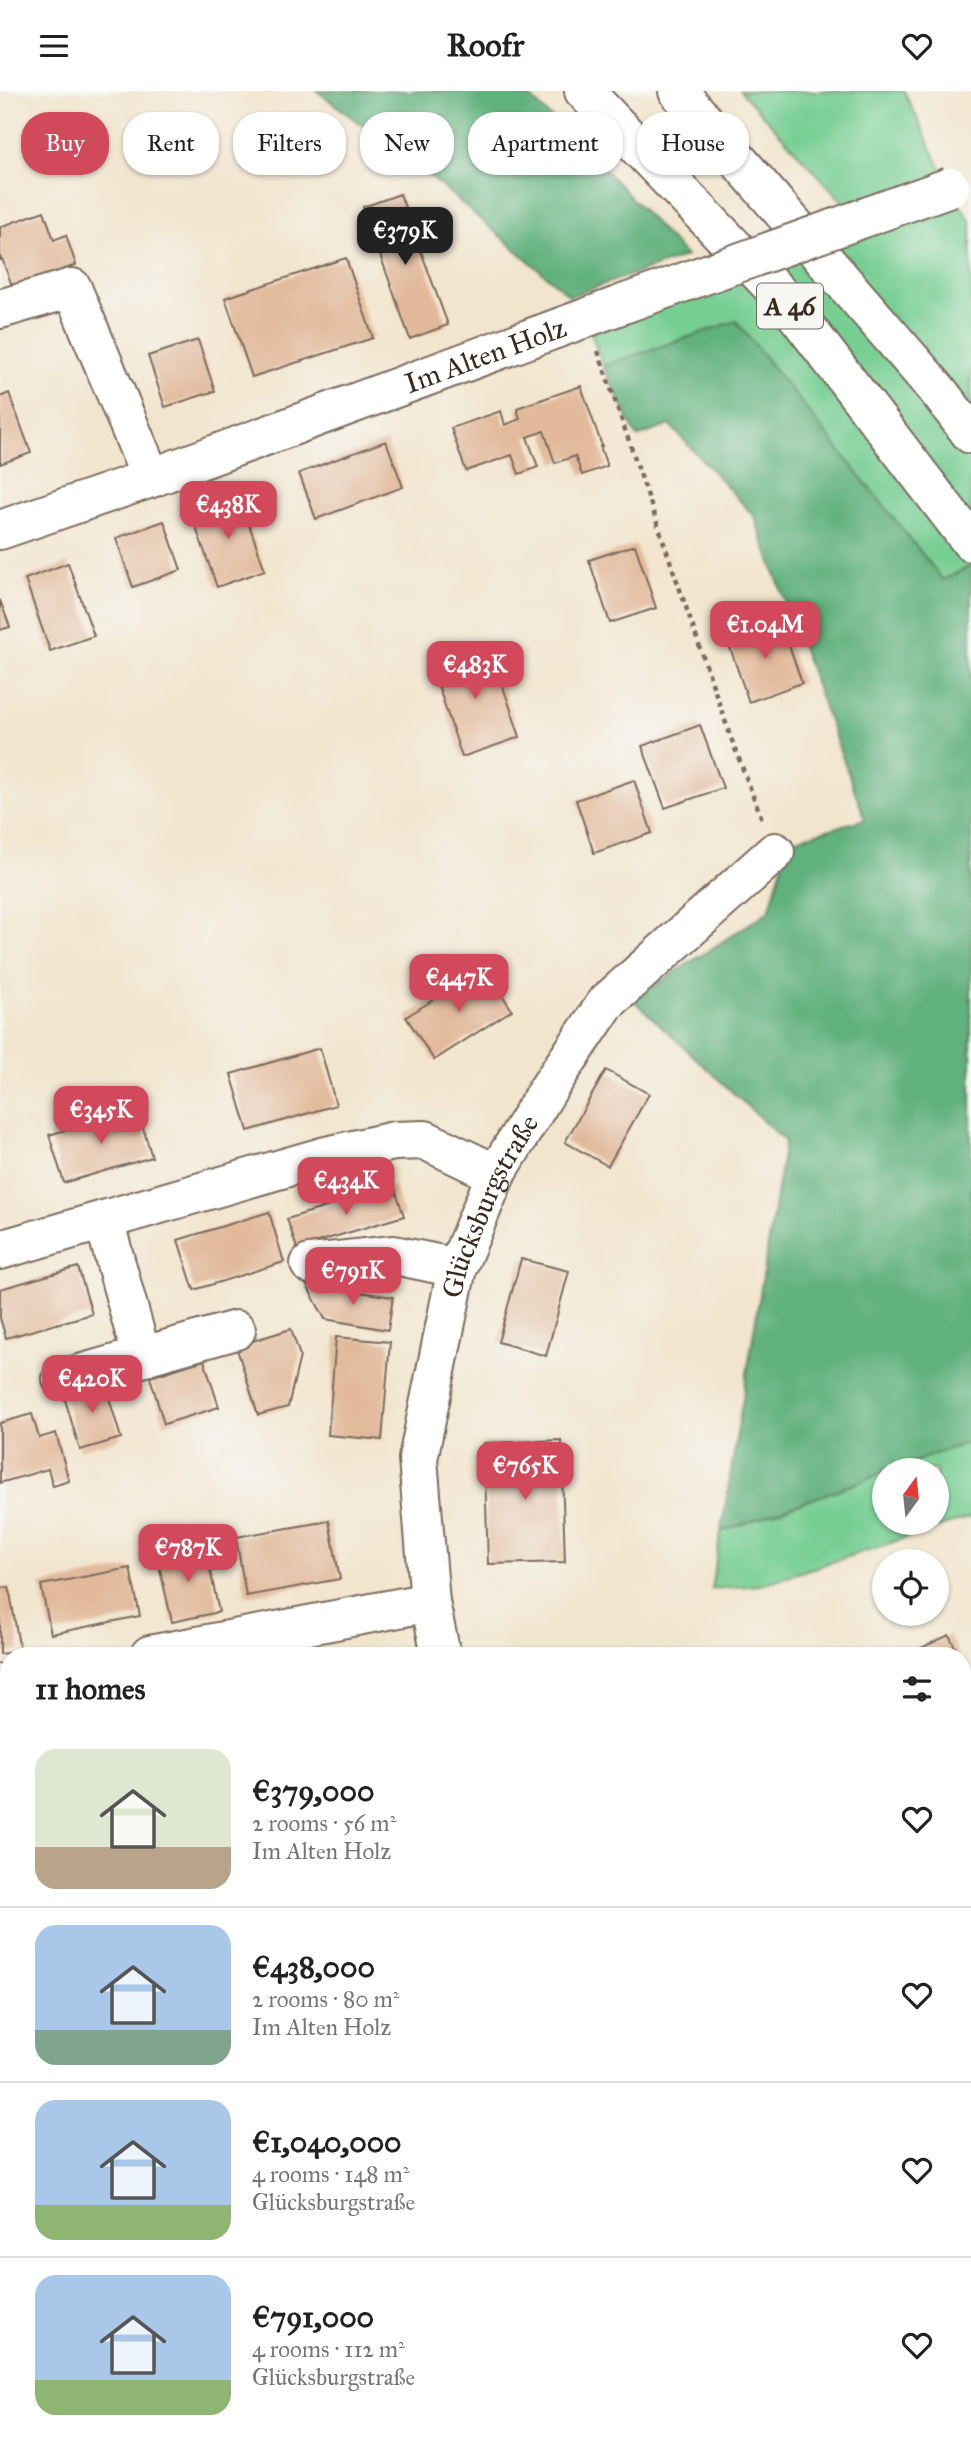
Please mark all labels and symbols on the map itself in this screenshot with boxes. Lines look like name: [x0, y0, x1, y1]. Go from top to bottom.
pin: €379K: [356, 207, 454, 267]
road number: A 46: [757, 283, 823, 329]
street label: Im Alten Holz: [400, 309, 571, 401]
pin: €438K: [179, 482, 277, 541]
pin: €1.04M: [708, 601, 822, 661]
pin: €483K: [426, 641, 524, 701]
pin: €447K: [410, 955, 508, 1014]
pin: €345K: [52, 1087, 150, 1146]
street label: Glücksburgstraße: [434, 1108, 546, 1301]
pin: €434K: [297, 1157, 395, 1217]
pin: €791K: [304, 1247, 402, 1307]
pin: €420K: [43, 1355, 141, 1415]
pin: €765K: [476, 1443, 574, 1502]
north arrow: [872, 1458, 948, 1535]
pin: €787K: [139, 1525, 237, 1584]

